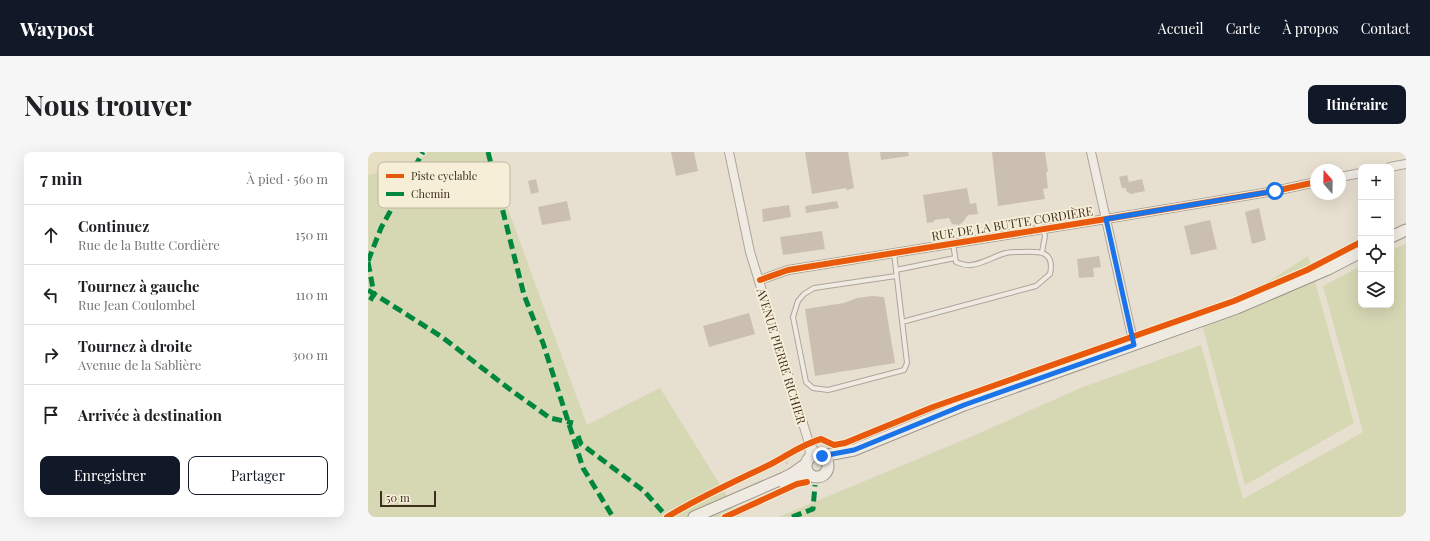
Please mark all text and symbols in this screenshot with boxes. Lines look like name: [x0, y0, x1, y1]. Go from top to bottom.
text: Waypost: [20, 15, 94, 41]
text: Accueil: [1158, 19, 1204, 38]
text: Carte: [1226, 19, 1261, 38]
text: À propos: [1283, 19, 1339, 38]
text: Contact: [1361, 19, 1410, 38]
button: Itinéraire: [1308, 85, 1406, 124]
text: Nous trouver: [24, 86, 192, 123]
legend: [378, 162, 510, 208]
north arrow: [1310, 164, 1346, 200]
map controls: [1358, 164, 1394, 308]
button: +: [1358, 164, 1394, 200]
text: 7 min: [40, 167, 83, 189]
text: Piste cyclable: [411, 168, 478, 183]
text: À pied · 560 m: [246, 170, 328, 187]
route start: [1266, 182, 1284, 200]
text: Chemin: [411, 186, 451, 201]
button: −: [1358, 200, 1394, 236]
street label: RUE DE LA BUTTE CORDIÈRE: [930, 202, 1094, 244]
text: Continuez: [78, 216, 149, 236]
icon: ahead: [40, 224, 62, 246]
text: 150 m: [295, 226, 328, 243]
text: Rue de la Butte Cordière: [78, 236, 220, 253]
button: locate: [1358, 236, 1394, 272]
button: layers: [1358, 272, 1394, 308]
text: Tournez à gauche: [78, 276, 200, 296]
icon: left: [40, 284, 62, 306]
street label: AVENUE PIERRE RICHIER: [753, 285, 810, 426]
text: 110 m: [296, 286, 328, 303]
text: Rue Jean Coulombel: [78, 296, 195, 313]
text: Tournez à droite: [78, 336, 192, 356]
icon: right: [40, 344, 62, 366]
text: 300 m: [292, 346, 328, 363]
text: Avenue de la Sablière: [78, 356, 201, 373]
icon: arrive: [40, 404, 62, 426]
text: Arrivée à destination: [78, 405, 222, 425]
route end: [813, 447, 831, 465]
button: Enregistrer: [40, 456, 180, 495]
button: Partager: [188, 456, 328, 495]
scale bar: [380, 489, 436, 508]
text: 50 m: [386, 490, 410, 505]

